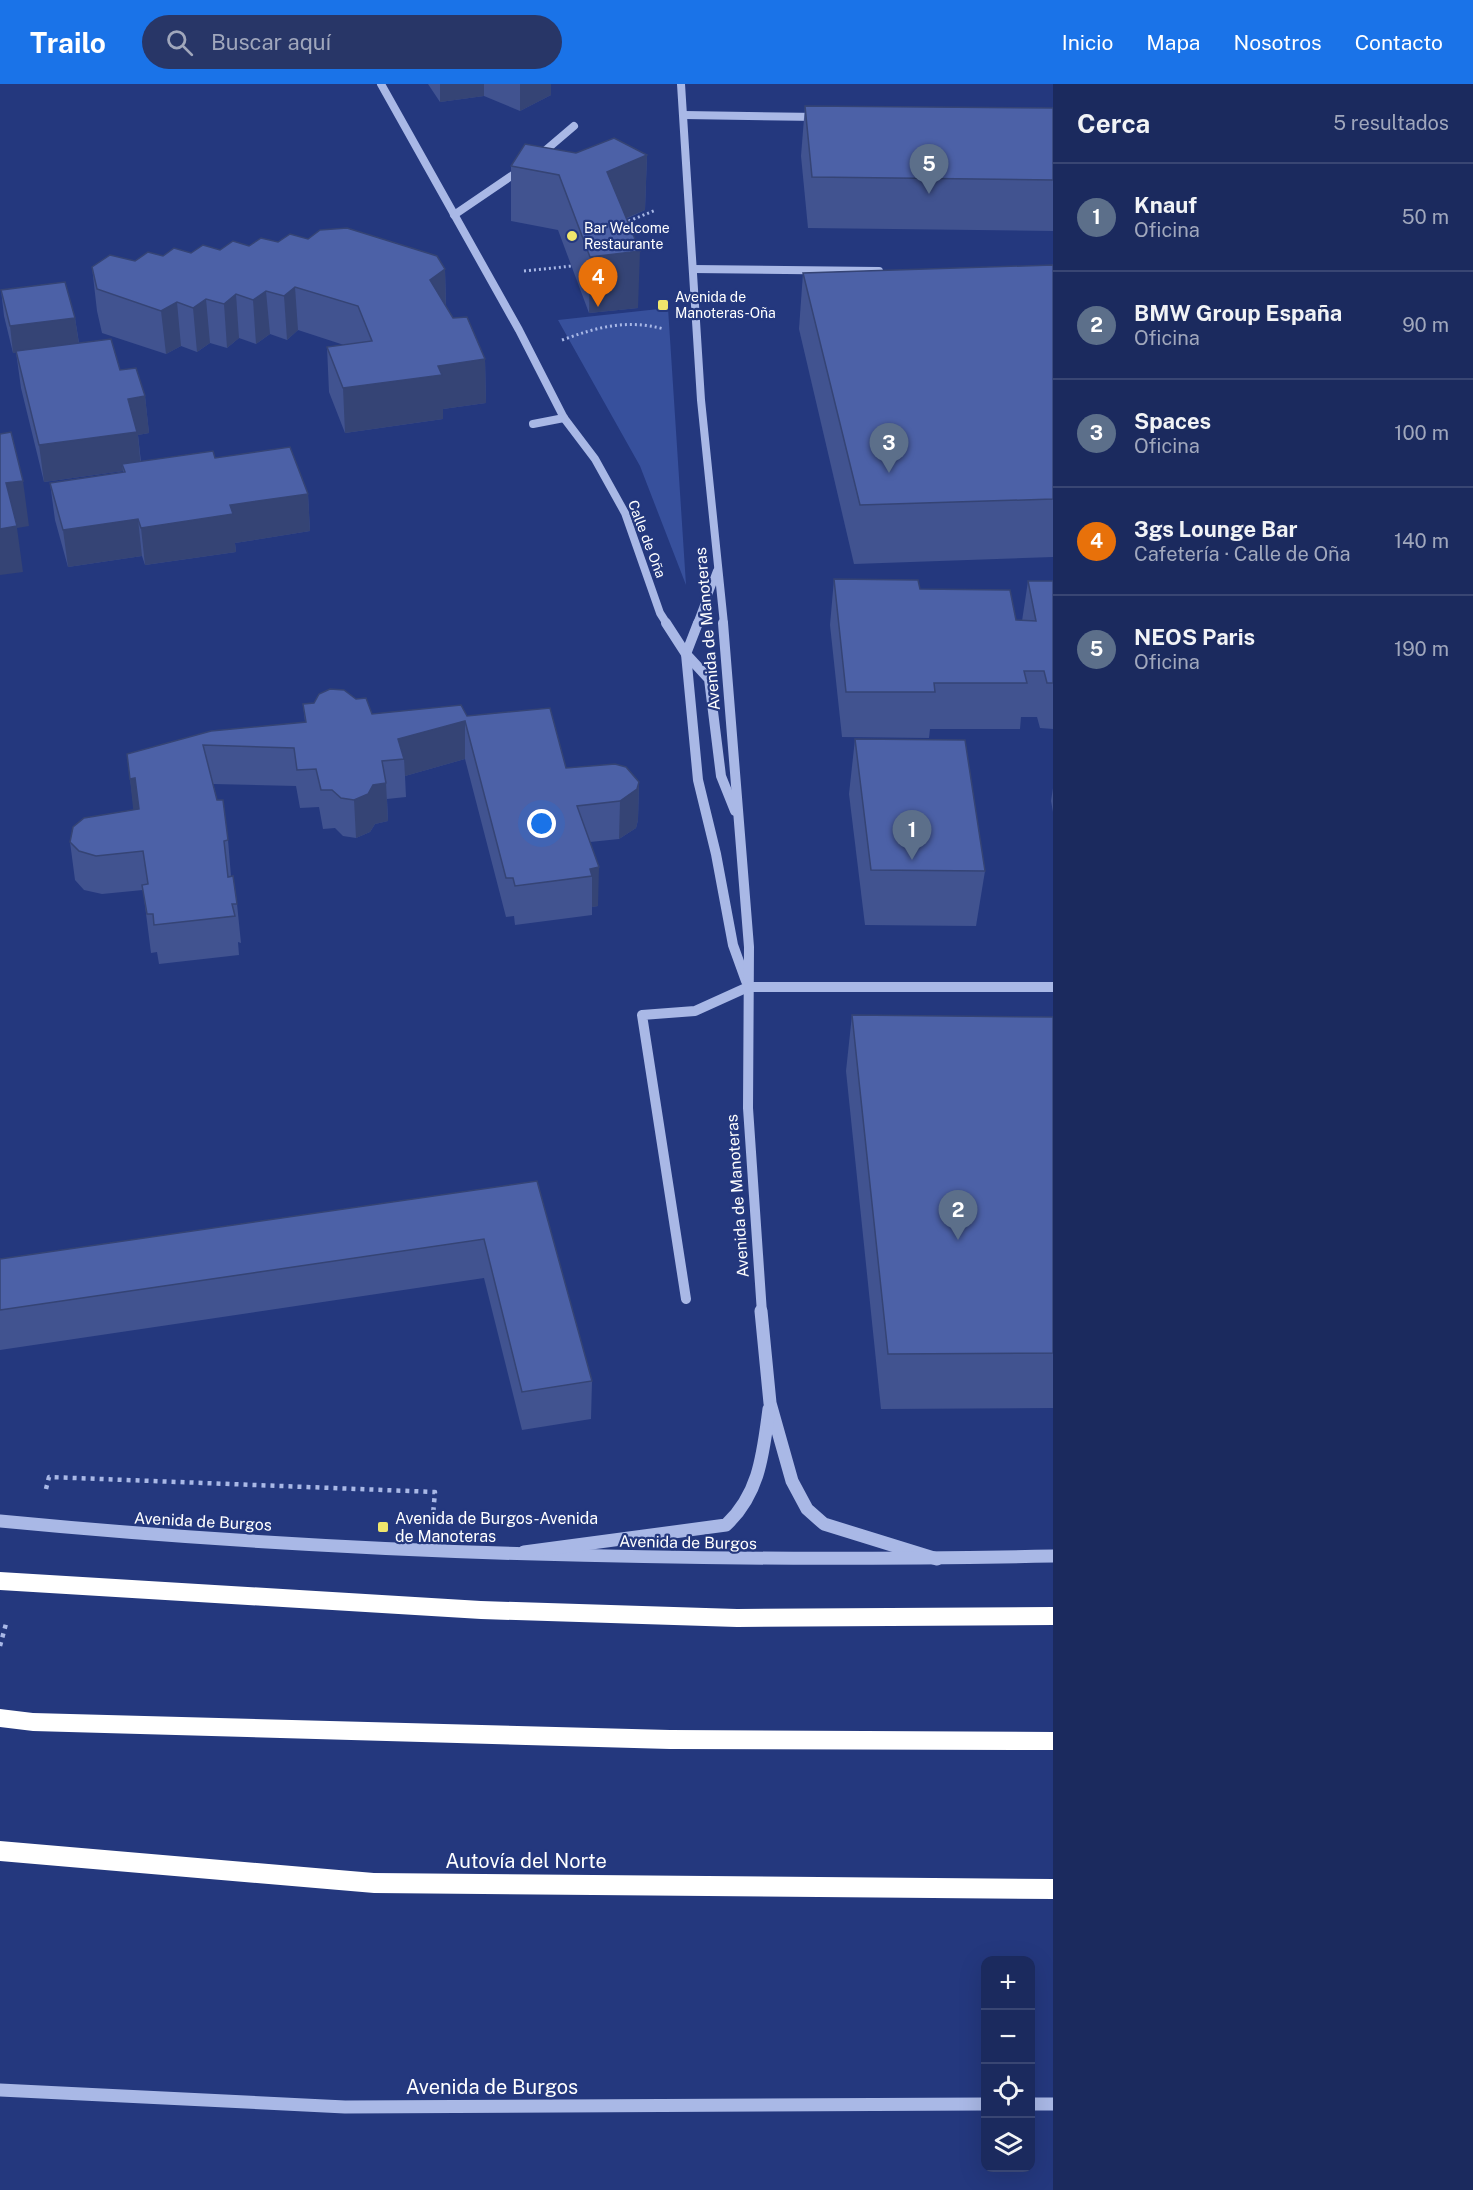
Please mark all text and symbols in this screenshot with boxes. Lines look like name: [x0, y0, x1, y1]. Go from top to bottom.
search box: [142, 15, 562, 69]
text: Trailo: [30, 26, 106, 59]
icon: search: [163, 26, 196, 59]
text: Buscar aquí: [211, 29, 331, 55]
text: Inicio: [1062, 30, 1113, 55]
text: Mapa: [1146, 30, 1200, 55]
text: Nosotros: [1233, 30, 1322, 55]
text: Contacto: [1355, 30, 1443, 55]
text: Cerca: [1077, 108, 1150, 139]
text: 5 resultados: [1333, 111, 1449, 135]
pin: 5: [910, 144, 948, 194]
text: Knauf: [1134, 192, 1197, 218]
text: 1: [1092, 205, 1101, 229]
text: 50 m: [1402, 205, 1449, 229]
text: Oficina: [1134, 218, 1200, 242]
place label: Bar Welcome Restaurante: [584, 220, 670, 252]
marker: Bar Welcome Restaurante: [565, 229, 579, 243]
pin: 4: [578, 258, 618, 307]
place label: Avenida de Manoteras-Oña: [675, 289, 776, 321]
marker: Avenida de Manoteras-Oña: [656, 298, 670, 312]
text: BMW Group España: [1134, 300, 1342, 326]
text: 2: [1090, 313, 1103, 337]
text: 90 m: [1402, 313, 1449, 337]
text: Oficina: [1134, 326, 1200, 350]
text: Spaces: [1134, 408, 1211, 434]
text: 3: [1090, 421, 1103, 445]
text: 100 m: [1394, 421, 1449, 445]
pin: 3: [870, 424, 908, 473]
text: Oficina: [1134, 434, 1200, 458]
street label: Calle de Oña: [625, 498, 669, 580]
text: 3gs Lounge Bar: [1134, 516, 1298, 542]
text: 4: [1090, 529, 1103, 553]
text: 140 m: [1394, 529, 1449, 553]
text: Cafetería · Calle de Oña: [1134, 542, 1351, 566]
street label: Avenida de Manoteras: [691, 547, 724, 711]
text: NEOS Paris: [1134, 624, 1255, 650]
text: 5: [1090, 637, 1103, 661]
text: 190 m: [1394, 637, 1449, 661]
text: Oficina: [1134, 650, 1200, 674]
your location: [527, 809, 556, 838]
pin: 1: [892, 810, 932, 860]
street label: Avenida de Manoteras: [722, 1114, 753, 1278]
pin: 2: [938, 1190, 978, 1240]
street label: Avenida de Burgos: [134, 1508, 272, 1535]
place label: Avenida de Burgos-Avenida de Manoteras: [395, 1509, 598, 1546]
marker: Avenida de Burgos-Avenida de Manoteras: [376, 1520, 390, 1534]
street label: Avenida de Burgos: [619, 1532, 757, 1553]
street label: Autovía del Norte: [445, 1849, 607, 1873]
map controls: [981, 1956, 1035, 2172]
button: +: [981, 1956, 1035, 2010]
button: −: [981, 2010, 1035, 2064]
button: locate: [981, 2064, 1035, 2118]
street label: Avenida de Burgos: [406, 2075, 578, 2099]
button: layers: [981, 2118, 1035, 2172]

